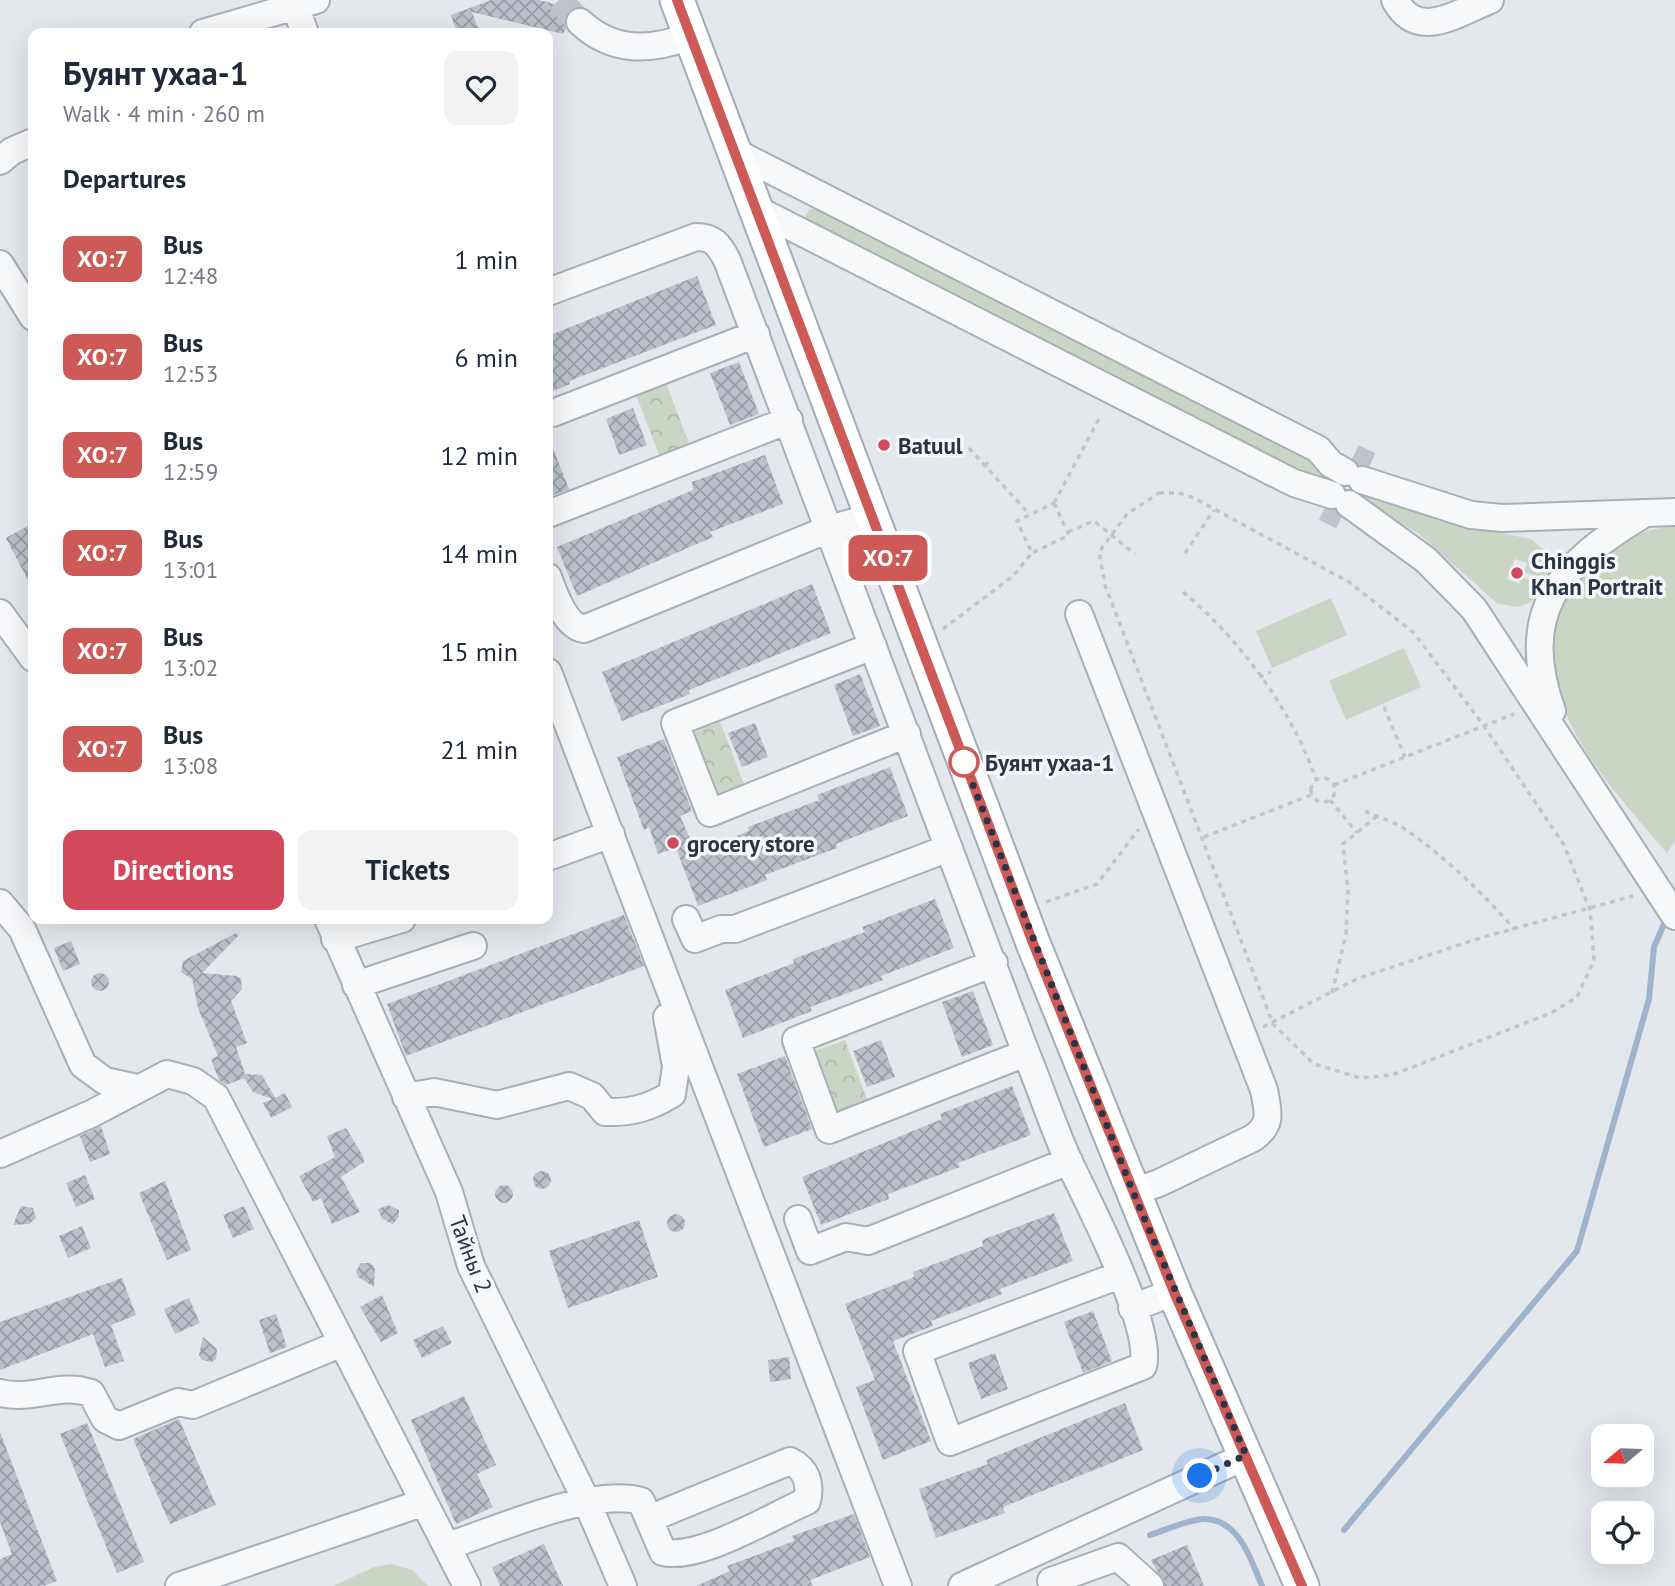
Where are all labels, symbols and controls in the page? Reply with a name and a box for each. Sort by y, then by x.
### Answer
text: Буянт ухаа-1 [63,51,248,94]
button: heart [444,51,518,125]
text: Walk · 4 min · 260 m [63,99,265,128]
text: Departures [63,162,186,195]
text: Bus [163,228,203,261]
text: ХО:7 [77,243,128,274]
text: 1 min [455,243,518,276]
text: 12:48 [163,261,218,290]
text: Bus [163,326,203,359]
text: ХО:7 [77,341,128,372]
text: 6 min [455,341,518,374]
text: 12:53 [163,359,218,388]
text: Bus [163,424,203,457]
place label: Batuul [898,431,963,460]
marker: Batuul [876,437,892,453]
text: ХО:7 [77,439,128,470]
text: 12 min [440,439,518,472]
text: 12:59 [163,457,218,486]
text: Bus [163,522,203,555]
line badge: ХО:7 [839,535,937,581]
text: ХО:7 [77,537,128,568]
text: 14 min [440,537,518,570]
text: ХО:7 [863,542,914,573]
place label: Chinggis Khan Portrait [1531,546,1663,601]
text: 13:01 [163,555,218,584]
marker: Chinggis Khan Portrait [1509,565,1525,581]
text: Bus [163,620,203,653]
text: ХО:7 [77,635,128,666]
text: 15 min [440,635,518,668]
text: 13:02 [163,653,218,682]
text: Bus [163,718,203,751]
text: ХО:7 [77,733,128,764]
text: 21 min [440,733,518,766]
marker: Буянт ухаа-1 [949,747,979,777]
place label: Буянт ухаа-1 [985,748,1114,777]
text: 13:08 [163,751,218,780]
place label: grocery store [687,829,815,858]
button: Directions [63,830,284,910]
button: Tickets [298,830,518,910]
marker: grocery store [665,835,681,851]
street label: Тайны 2 [443,1211,499,1297]
north arrow [1591,1424,1654,1488]
map controls [1591,1424,1654,1564]
your location [1182,1458,1217,1493]
button: locate [1591,1501,1654,1564]

